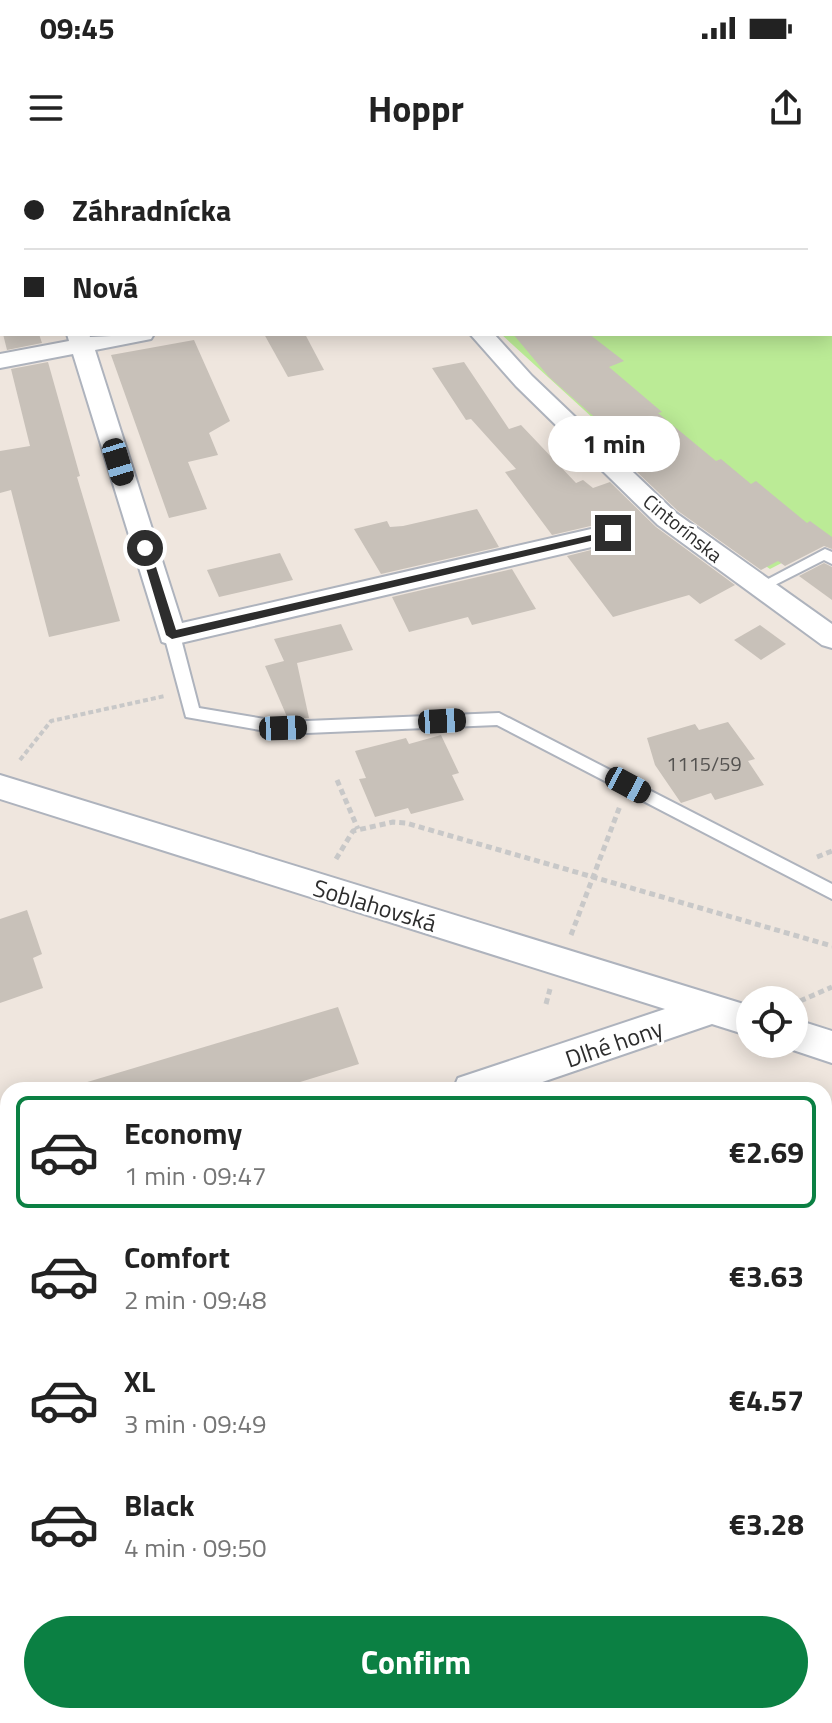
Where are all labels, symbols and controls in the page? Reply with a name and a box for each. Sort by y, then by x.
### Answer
text: 09:45 [40,5,115,51]
text: Hoppr [368,81,464,136]
icon: menu [24,86,68,130]
icon: share [764,86,808,130]
text: Záhradnícka [72,187,231,233]
text: Nová [72,264,138,310]
callout: 1 min [547,417,679,473]
text: 1 min [582,424,646,463]
car [100,436,136,488]
street label: Cintorínska [637,486,729,570]
route end [595,515,631,551]
route start [127,530,163,566]
car [417,708,467,734]
car [259,715,307,741]
house number: 1115/59 [666,748,742,779]
car [601,763,655,807]
street label: Soblahovská [309,869,441,941]
map controls [736,986,808,1058]
button: locate [736,986,808,1058]
street label: Dlhé hony [560,1009,668,1076]
text: Economy [124,1110,242,1156]
icon: car [28,1116,100,1188]
text: €2.69 [729,1129,804,1175]
text: 1 min · 09:47 [124,1156,267,1195]
text: Comfort [124,1234,230,1280]
icon: car [28,1240,100,1312]
text: €3.63 [729,1253,804,1299]
text: 2 min · 09:48 [124,1280,267,1319]
text: XL [124,1358,155,1404]
icon: car [28,1364,100,1436]
text: €4.57 [729,1377,804,1423]
text: 3 min · 09:49 [124,1404,267,1443]
text: Black [124,1482,195,1528]
icon: car [28,1488,100,1560]
text: €3.28 [729,1501,804,1547]
text: 4 min · 09:50 [124,1528,267,1567]
button: Confirm [24,1616,808,1708]

